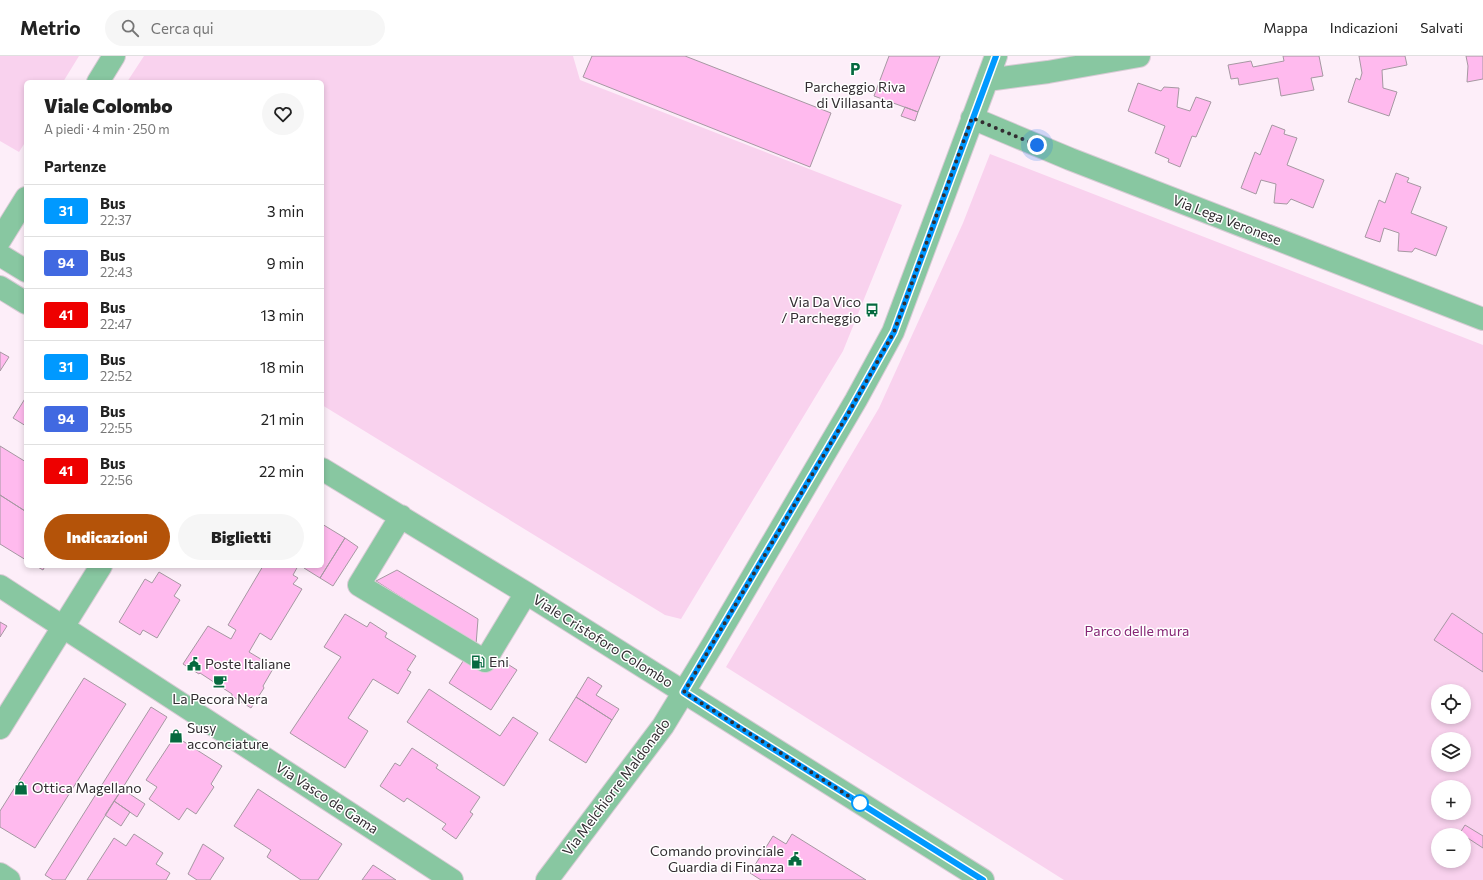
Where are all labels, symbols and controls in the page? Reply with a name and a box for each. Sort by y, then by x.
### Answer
search box [105,10,385,46]
text: Metrio [20,16,81,39]
icon: search [119,17,141,39]
text: Cerca qui [151,19,214,37]
text: Mappa [1263,19,1308,36]
text: Indicazioni [1330,19,1398,36]
text: Salvati [1420,19,1463,36]
parking icon: Parcheggio Riva di Villasanta [847,61,863,77]
place label: Parcheggio Riva di Villasanta [805,78,905,111]
button: heart [262,93,304,135]
text: Viale Colombo [44,94,173,117]
text: A piedi · 4 min · 250 m [44,121,170,137]
your location [1027,135,1047,155]
text: Partenze [44,157,106,175]
street label: Via Lega Veronese [1170,191,1284,248]
text: Bus [100,194,125,212]
text: 31 [59,202,73,219]
text: 3 min [267,202,304,220]
text: 22:37 [100,212,132,228]
text: Bus [100,246,125,264]
text: 94 [57,254,75,271]
text: 9 min [266,254,304,272]
text: 22:43 [100,264,133,280]
place label: Via Da Vico / Parcheggio [781,293,861,326]
text: Bus [100,298,125,316]
bus stop icon: Via Da Vico / Parcheggio [864,302,880,318]
text: 41 [59,306,73,323]
text: 13 min [261,306,304,324]
text: 22:47 [100,316,132,332]
text: Bus [100,350,125,368]
text: 31 [59,358,73,375]
text: 18 min [260,358,304,376]
text: 22:52 [100,368,132,384]
text: Bus [100,402,125,420]
text: 94 [57,410,75,427]
text: 21 min [261,410,304,428]
text: 22:55 [100,420,132,436]
text: Bus [100,454,125,472]
text: 41 [59,462,73,479]
text: 22 min [259,462,304,480]
text: 22:56 [100,472,133,488]
button: Indicazioni [44,514,170,560]
button: Biglietti [178,514,304,560]
street label: Viale Cristoforo Colombo [530,590,676,691]
park label: Parco delle mura [1085,622,1189,639]
place label: Eni [489,653,509,670]
fuel station icon: Eni [470,654,486,670]
place label: Poste Italiane [205,655,291,672]
public building icon: Poste Italiane [186,656,202,672]
cafe icon: La Pecora Nera [212,673,228,689]
map controls [1431,684,1471,868]
button: locate [1431,684,1471,724]
place label: La Pecora Nera [172,690,268,707]
street label: Via Melchiorre Maldonado [558,715,673,859]
place label: Susy acconciature [187,719,269,752]
shop icon: Susy acconciature [168,728,184,744]
button: layers [1431,732,1471,772]
street label: Via Vasco de Gama [273,758,382,837]
place label: Ottica Magellano [32,779,142,796]
shop icon: Ottica Magellano [13,780,29,796]
button: + [1431,780,1471,820]
unlabelled marker [851,794,869,812]
button: − [1431,828,1471,868]
place label: Comando provinciale Guardia di Finanza [650,842,784,875]
public building icon: Comando provinciale Guardia di Finanza [787,851,803,867]

